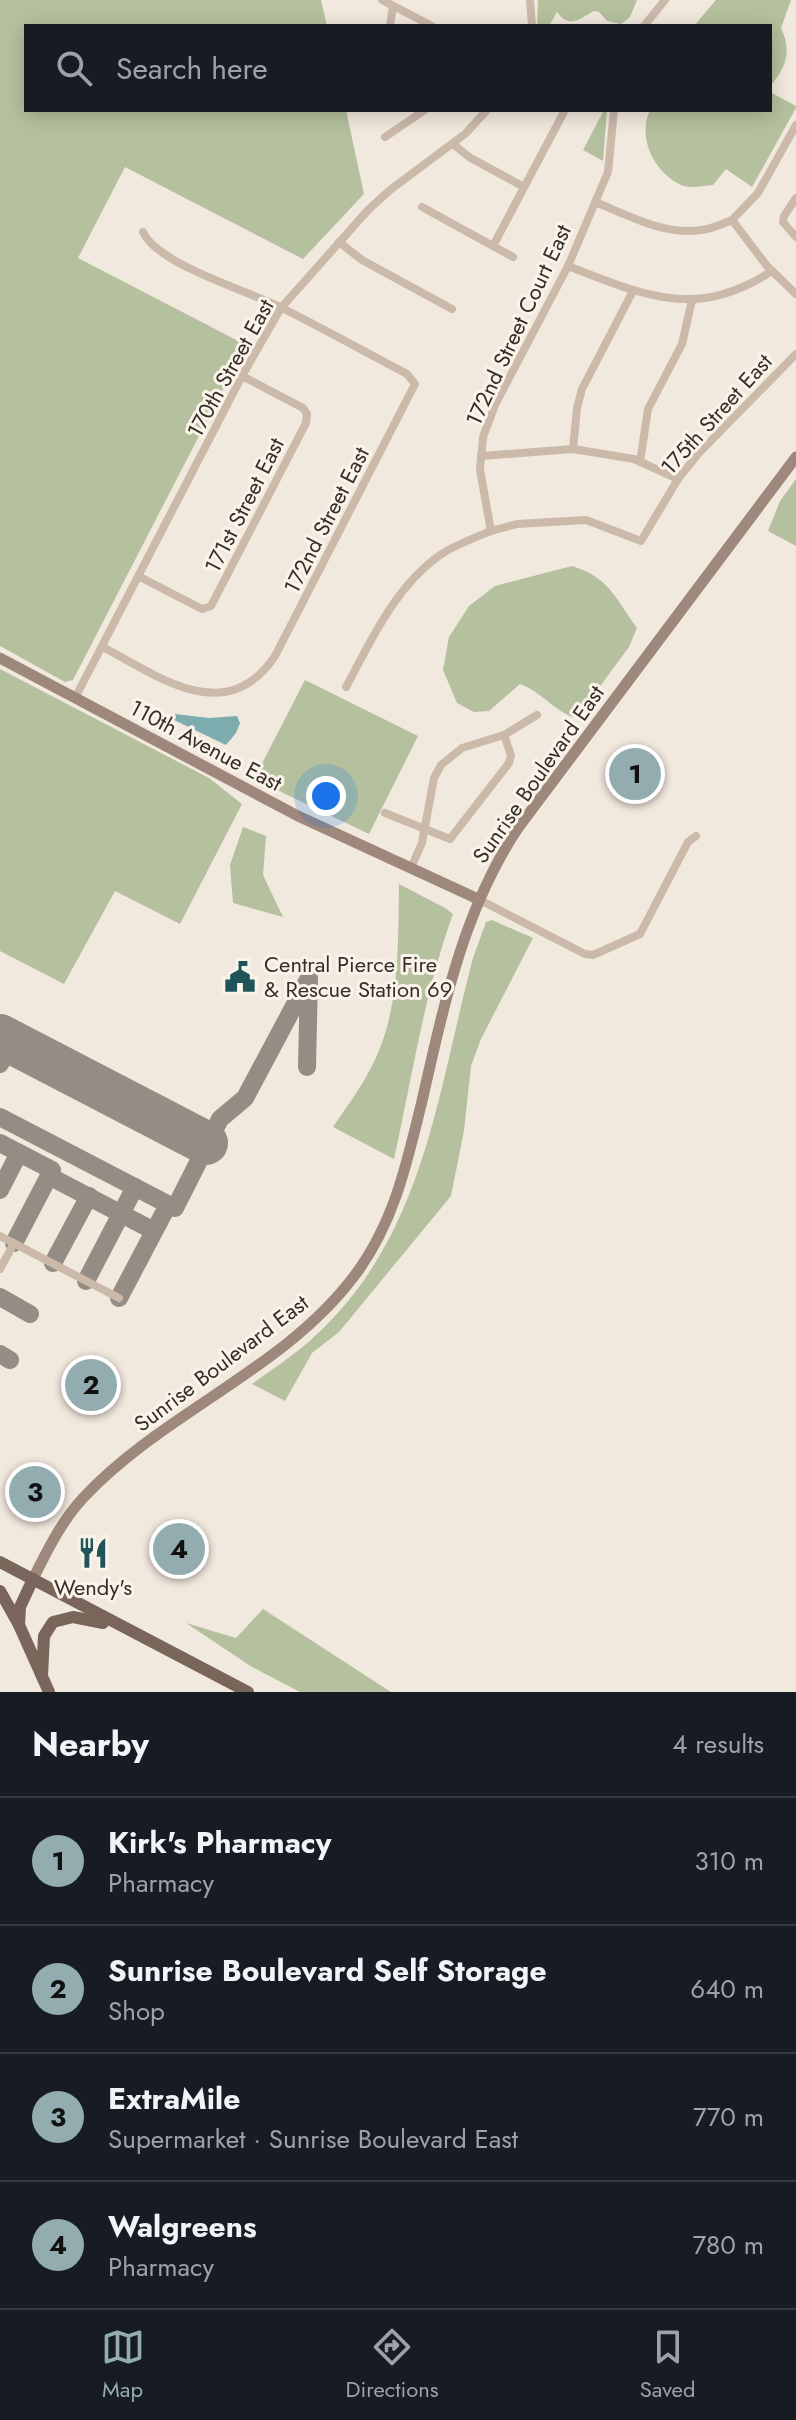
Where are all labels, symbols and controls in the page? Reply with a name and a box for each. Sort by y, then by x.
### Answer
search box [24,24,772,112]
icon: search [52,46,96,90]
text: Search here [116,47,268,90]
street label: 172nd Street Court East [457,219,579,431]
street label: 170th Street East [179,292,282,443]
street label: 175th Street East [653,346,780,482]
street label: 171st Street East [196,431,292,578]
street label: 172nd Street East [275,441,377,599]
street label: Sunrise Boulevard East [464,678,612,870]
street label: 110th Avenue East [124,691,288,799]
pin: 1 [609,744,661,804]
your location [306,776,346,816]
place label: Central Pierce Fire & Rescue Station 69 [264,948,452,1005]
public building icon: Central Pierce Fire & Rescue Station 69 [223,960,257,994]
street label: Sunrise Boulevard East [127,1286,315,1439]
pin: 2 [65,1355,117,1415]
pin: 3 [9,1462,61,1522]
pin: 4 [153,1519,205,1579]
restaurant icon: Wendy's [76,1536,110,1570]
place label: Wendy's [54,1571,132,1603]
text: Nearby [32,1720,149,1769]
text: 4 results [672,1725,764,1763]
text: Kirk's Pharmacy [108,1821,331,1864]
text: 1 [51,1842,65,1880]
text: 310 m [694,1842,764,1880]
text: Pharmacy [108,1864,214,1902]
text: Sunrise Boulevard Self Storage [108,1949,547,1992]
text: 2 [49,1970,67,2008]
text: 640 m [690,1970,764,2008]
text: Shop [108,1992,165,2030]
text: ExtraMile [108,2077,240,2120]
text: 3 [50,2098,66,2136]
text: 770 m [693,2098,764,2136]
text: Supermarket · Sunrise Boulevard East [108,2120,518,2158]
text: Walgreens [108,2205,257,2248]
text: 4 [49,2226,67,2264]
text: 780 m [692,2226,764,2264]
text: Pharmacy [108,2248,214,2286]
tab: Map [101,2325,145,2405]
tab: Directions [346,2325,439,2405]
tab: Saved [640,2325,695,2405]

